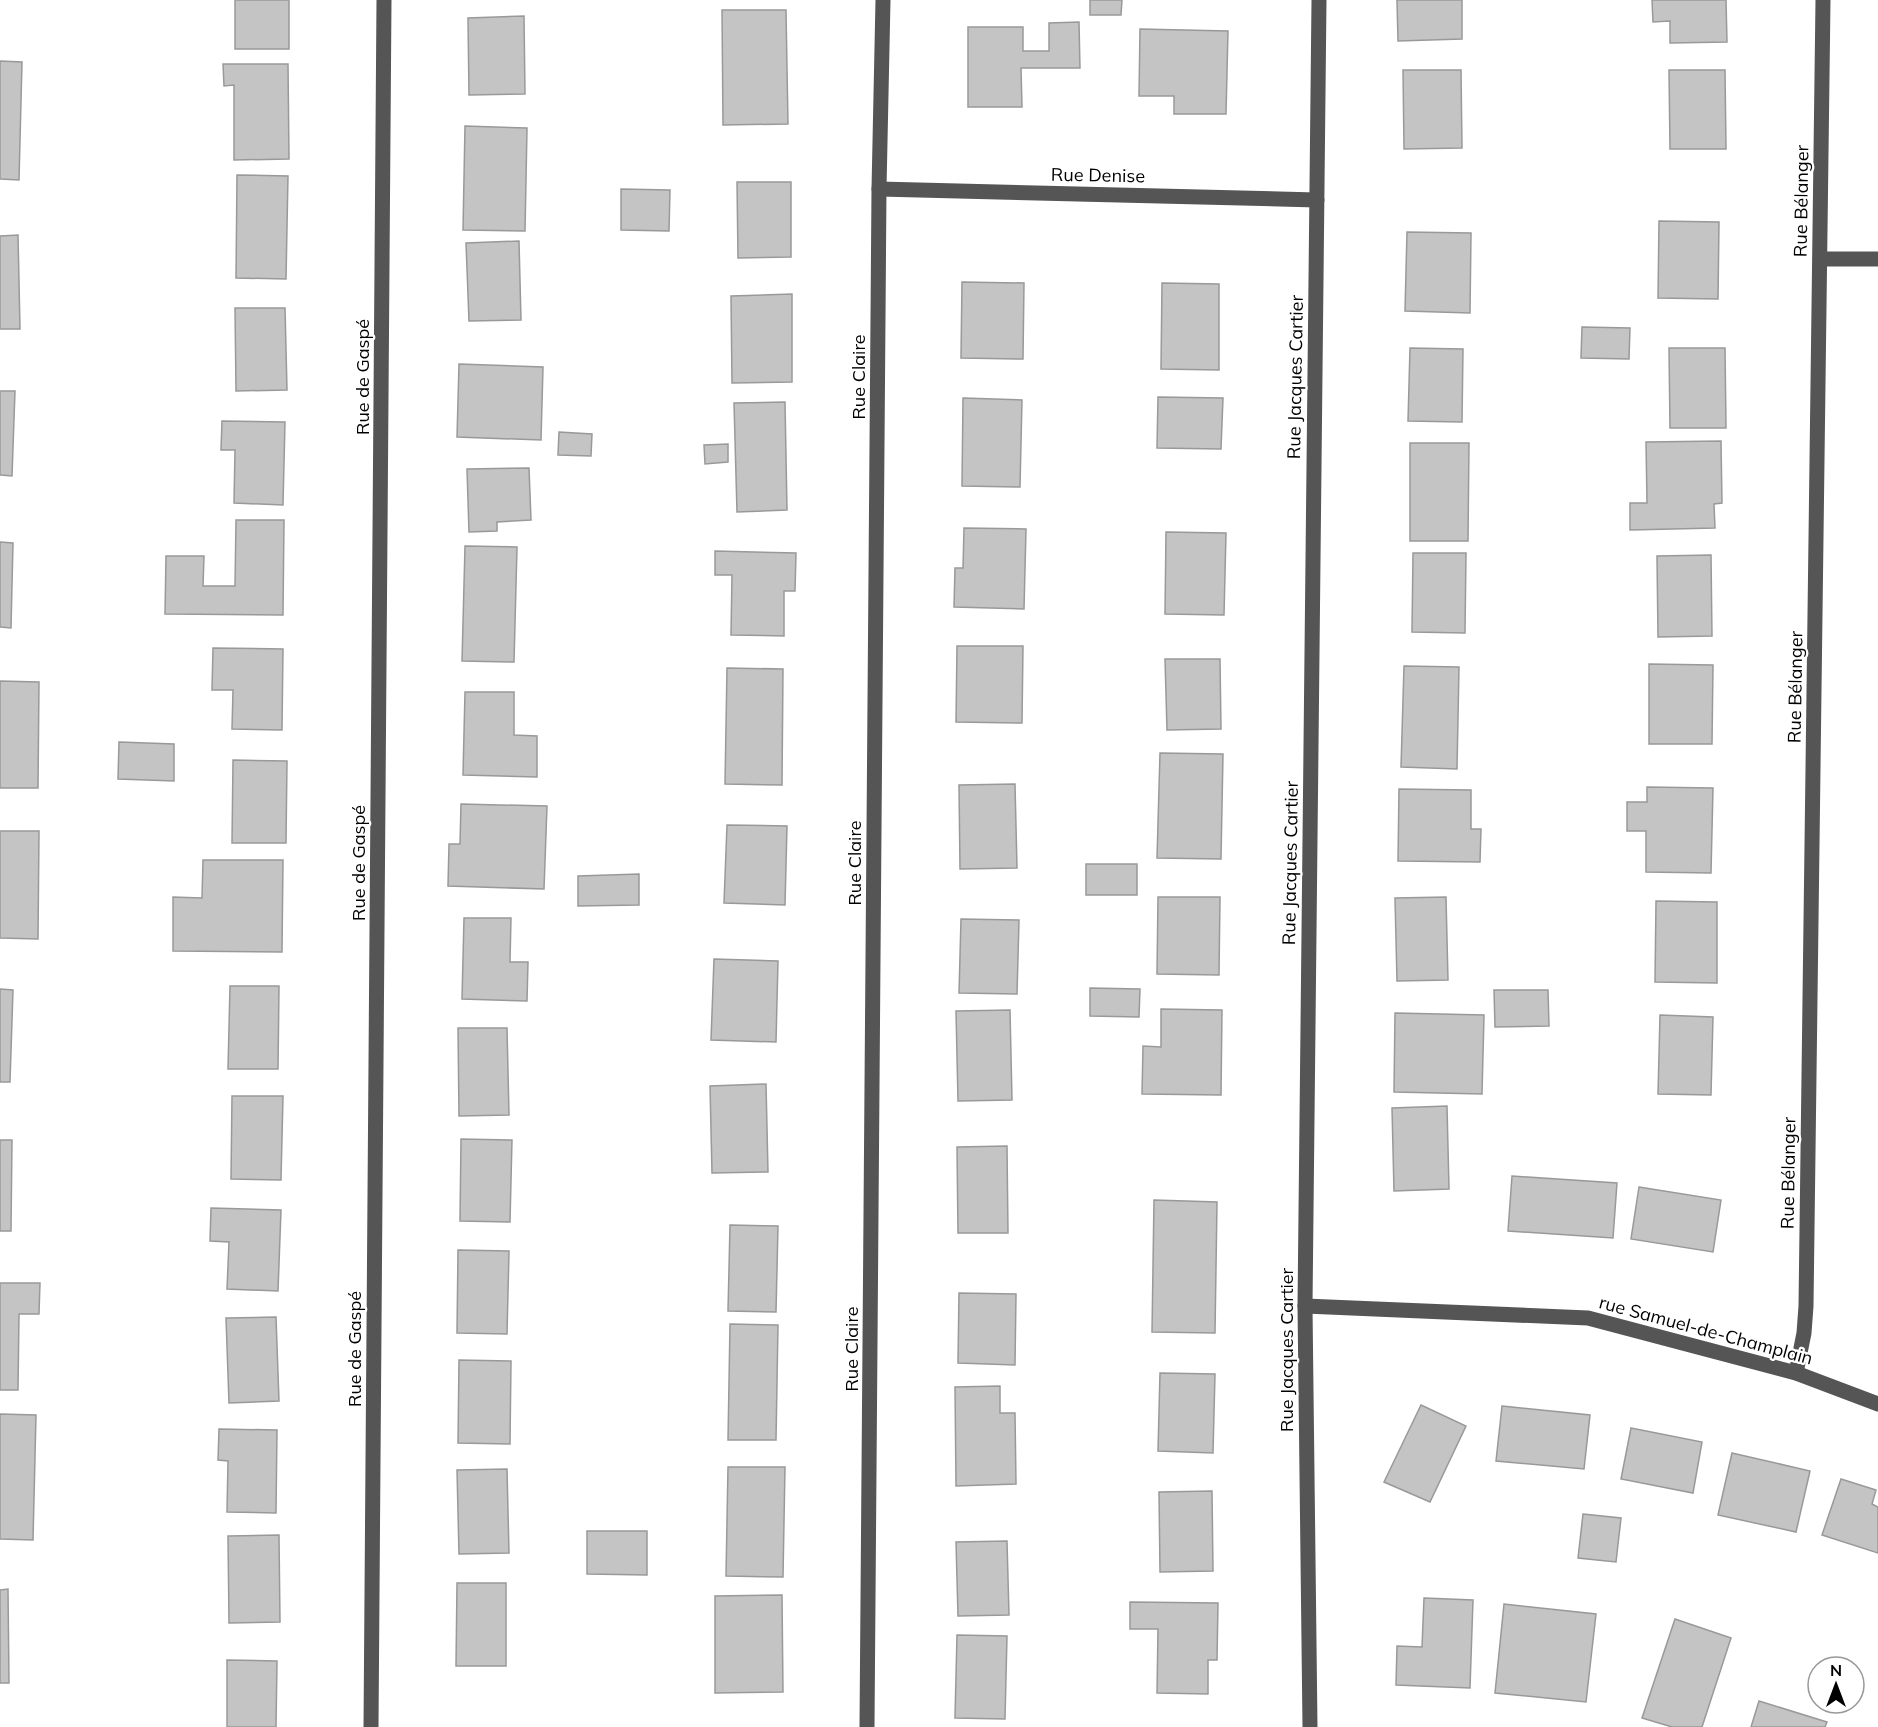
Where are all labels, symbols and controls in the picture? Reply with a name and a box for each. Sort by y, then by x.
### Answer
street label: Rue Bélanger [1789,144,1813,257]
street label: Rue Denise [1051,163,1145,187]
street label: Rue Jacques Cartier [1282,294,1308,459]
street label: Rue de Gaspé [351,319,374,435]
street label: Rue Claire [847,334,870,420]
street label: Rue Bélanger [1783,630,1807,743]
street label: Rue Jacques Cartier [1277,780,1303,945]
street label: Rue de Gaspé [347,805,370,921]
street label: Rue Claire [843,820,866,906]
street label: Rue Bélanger [1776,1116,1800,1229]
street label: Rue Jacques Cartier [1275,1267,1298,1432]
street label: rue Samuel-de-Champlain [1597,1290,1815,1370]
street label: Rue de Gaspé [343,1291,366,1407]
street label: Rue Claire [840,1306,863,1392]
north arrow [1806,1655,1866,1715]
text: N [1830,1660,1842,1680]

